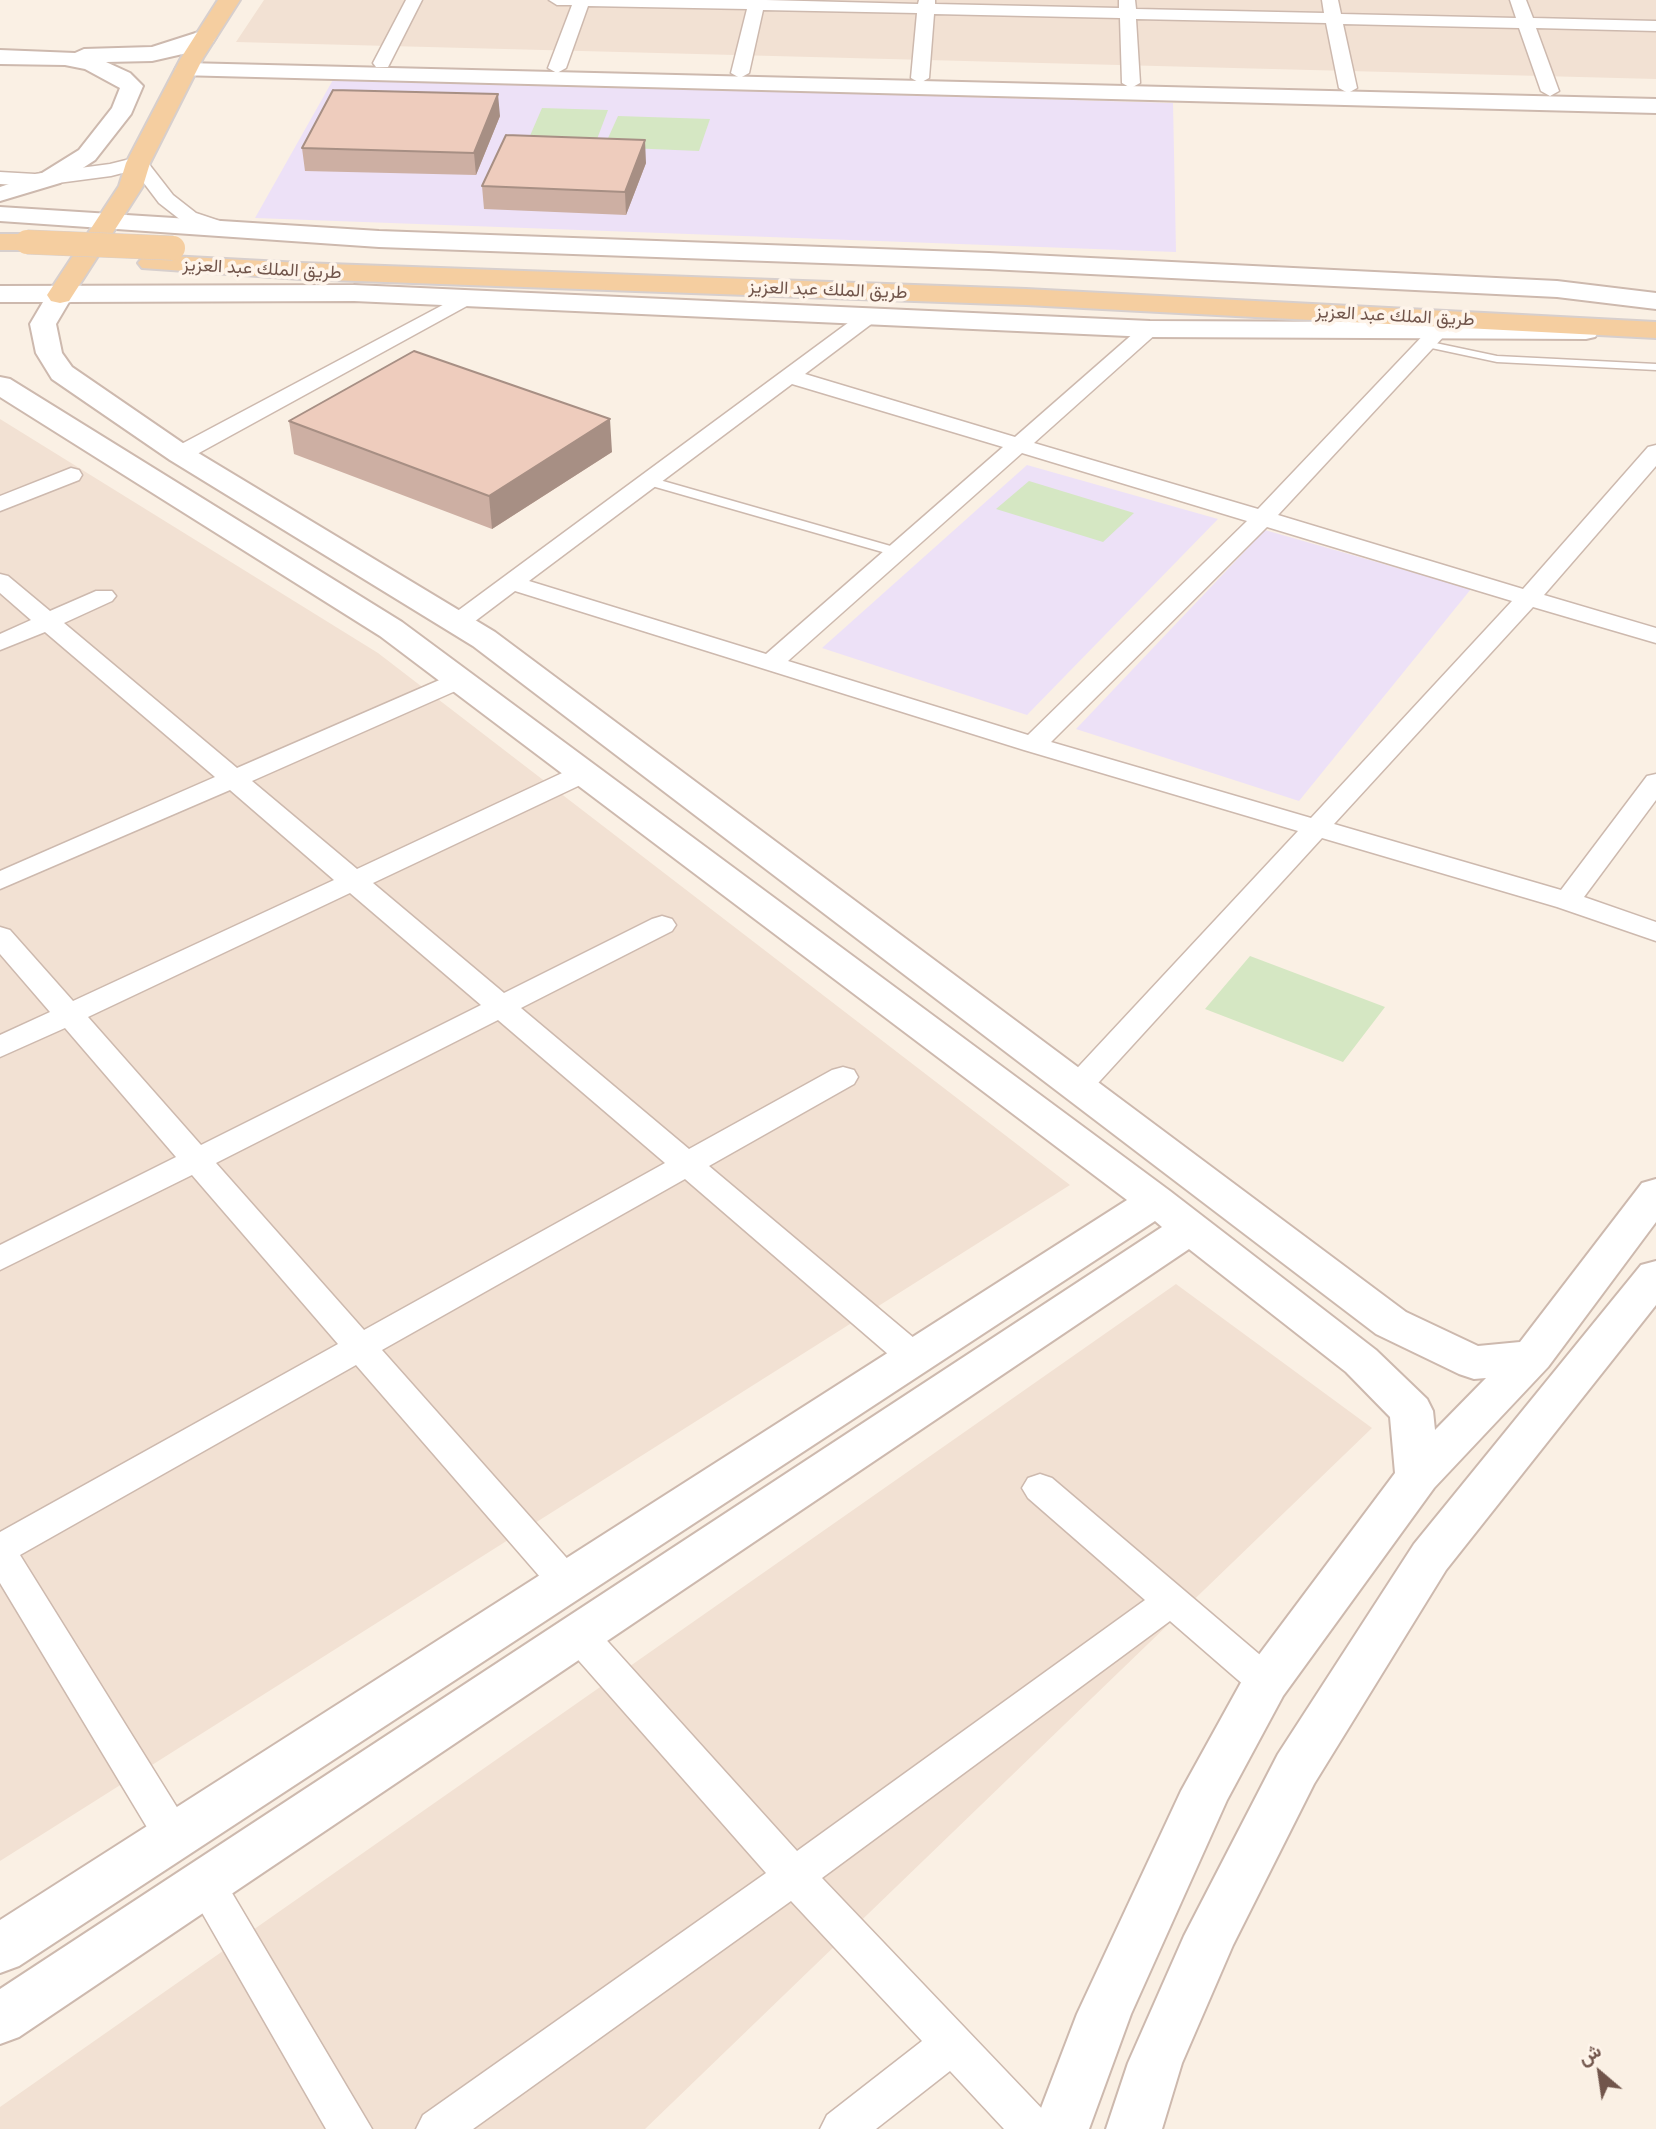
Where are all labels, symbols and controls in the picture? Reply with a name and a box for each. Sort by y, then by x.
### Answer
street label: طريق الملك عبد العزيز [182,254,342,284]
street label: طريق الملك عبد العزيز [748,276,908,304]
street label: طريق الملك عبد العزيز [1315,301,1475,331]
north arrow [1565,2038,1635,2108]
text: ش [1574,2039,1605,2070]

